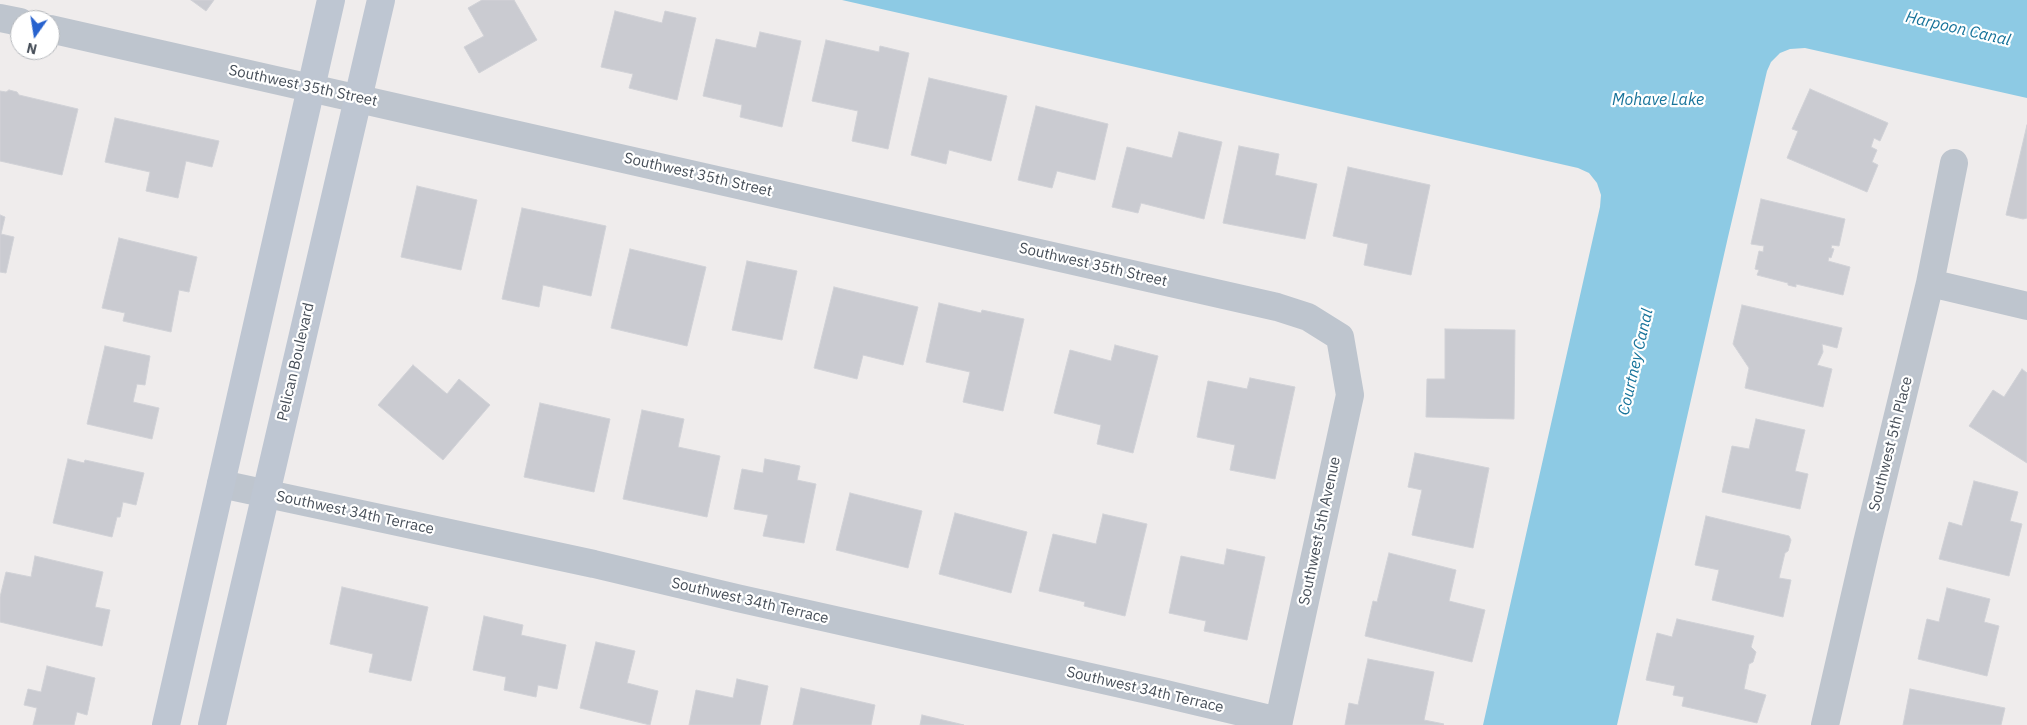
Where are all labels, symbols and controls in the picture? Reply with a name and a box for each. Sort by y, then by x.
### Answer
water label: Harpoon Canal [1904,8,2012,50]
north arrow [10,10,60,60]
text: N [25,39,39,59]
street label: Southwest 35th Street [227,61,379,111]
water label: Mohave Lake [1612,90,1704,110]
street label: Southwest 35th Street [622,149,774,201]
street label: Southwest 35th Street [1017,239,1169,291]
street label: Pelican Boulevard [274,301,318,423]
water label: Courtney Canal [1614,307,1658,417]
street label: Southwest 5th Place [1866,375,1916,513]
street label: Southwest 5th Avenue [1295,455,1345,607]
street label: Southwest 34th Terrace [274,487,436,539]
street label: Southwest 34th Terrace [670,574,830,628]
street label: Southwest 34th Terrace [1065,663,1225,717]

